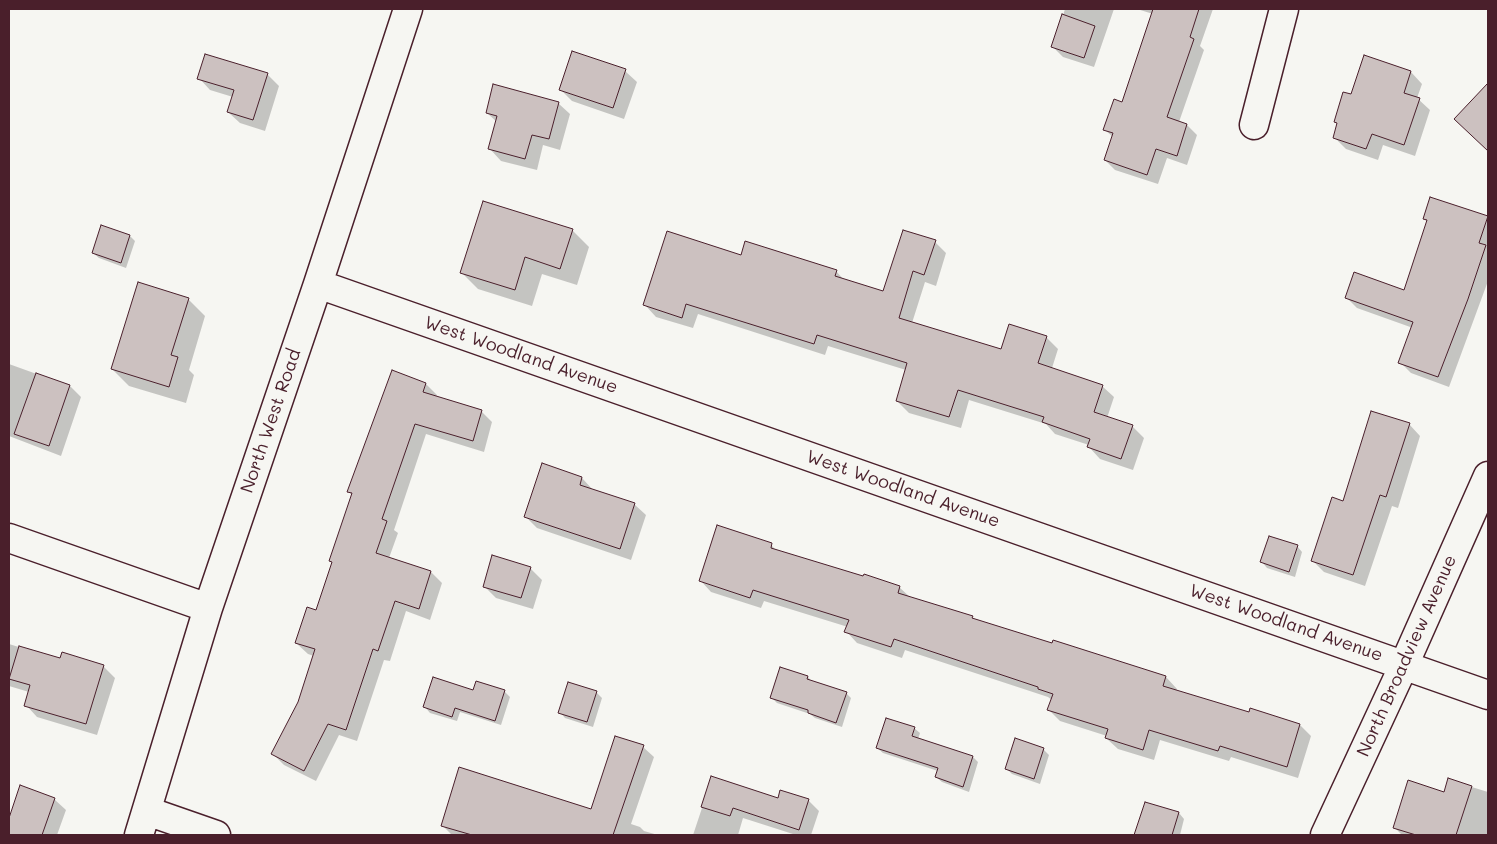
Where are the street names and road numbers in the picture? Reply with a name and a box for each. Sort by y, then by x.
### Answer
street label: West Woodland Avenue [421,312,621,398]
street label: North West Road [236,346,306,496]
street label: West Woodland Avenue [803,446,1003,532]
street label: North Broadview Avenue [1353,552,1461,760]
street label: West Woodland Avenue [1186,580,1386,666]

